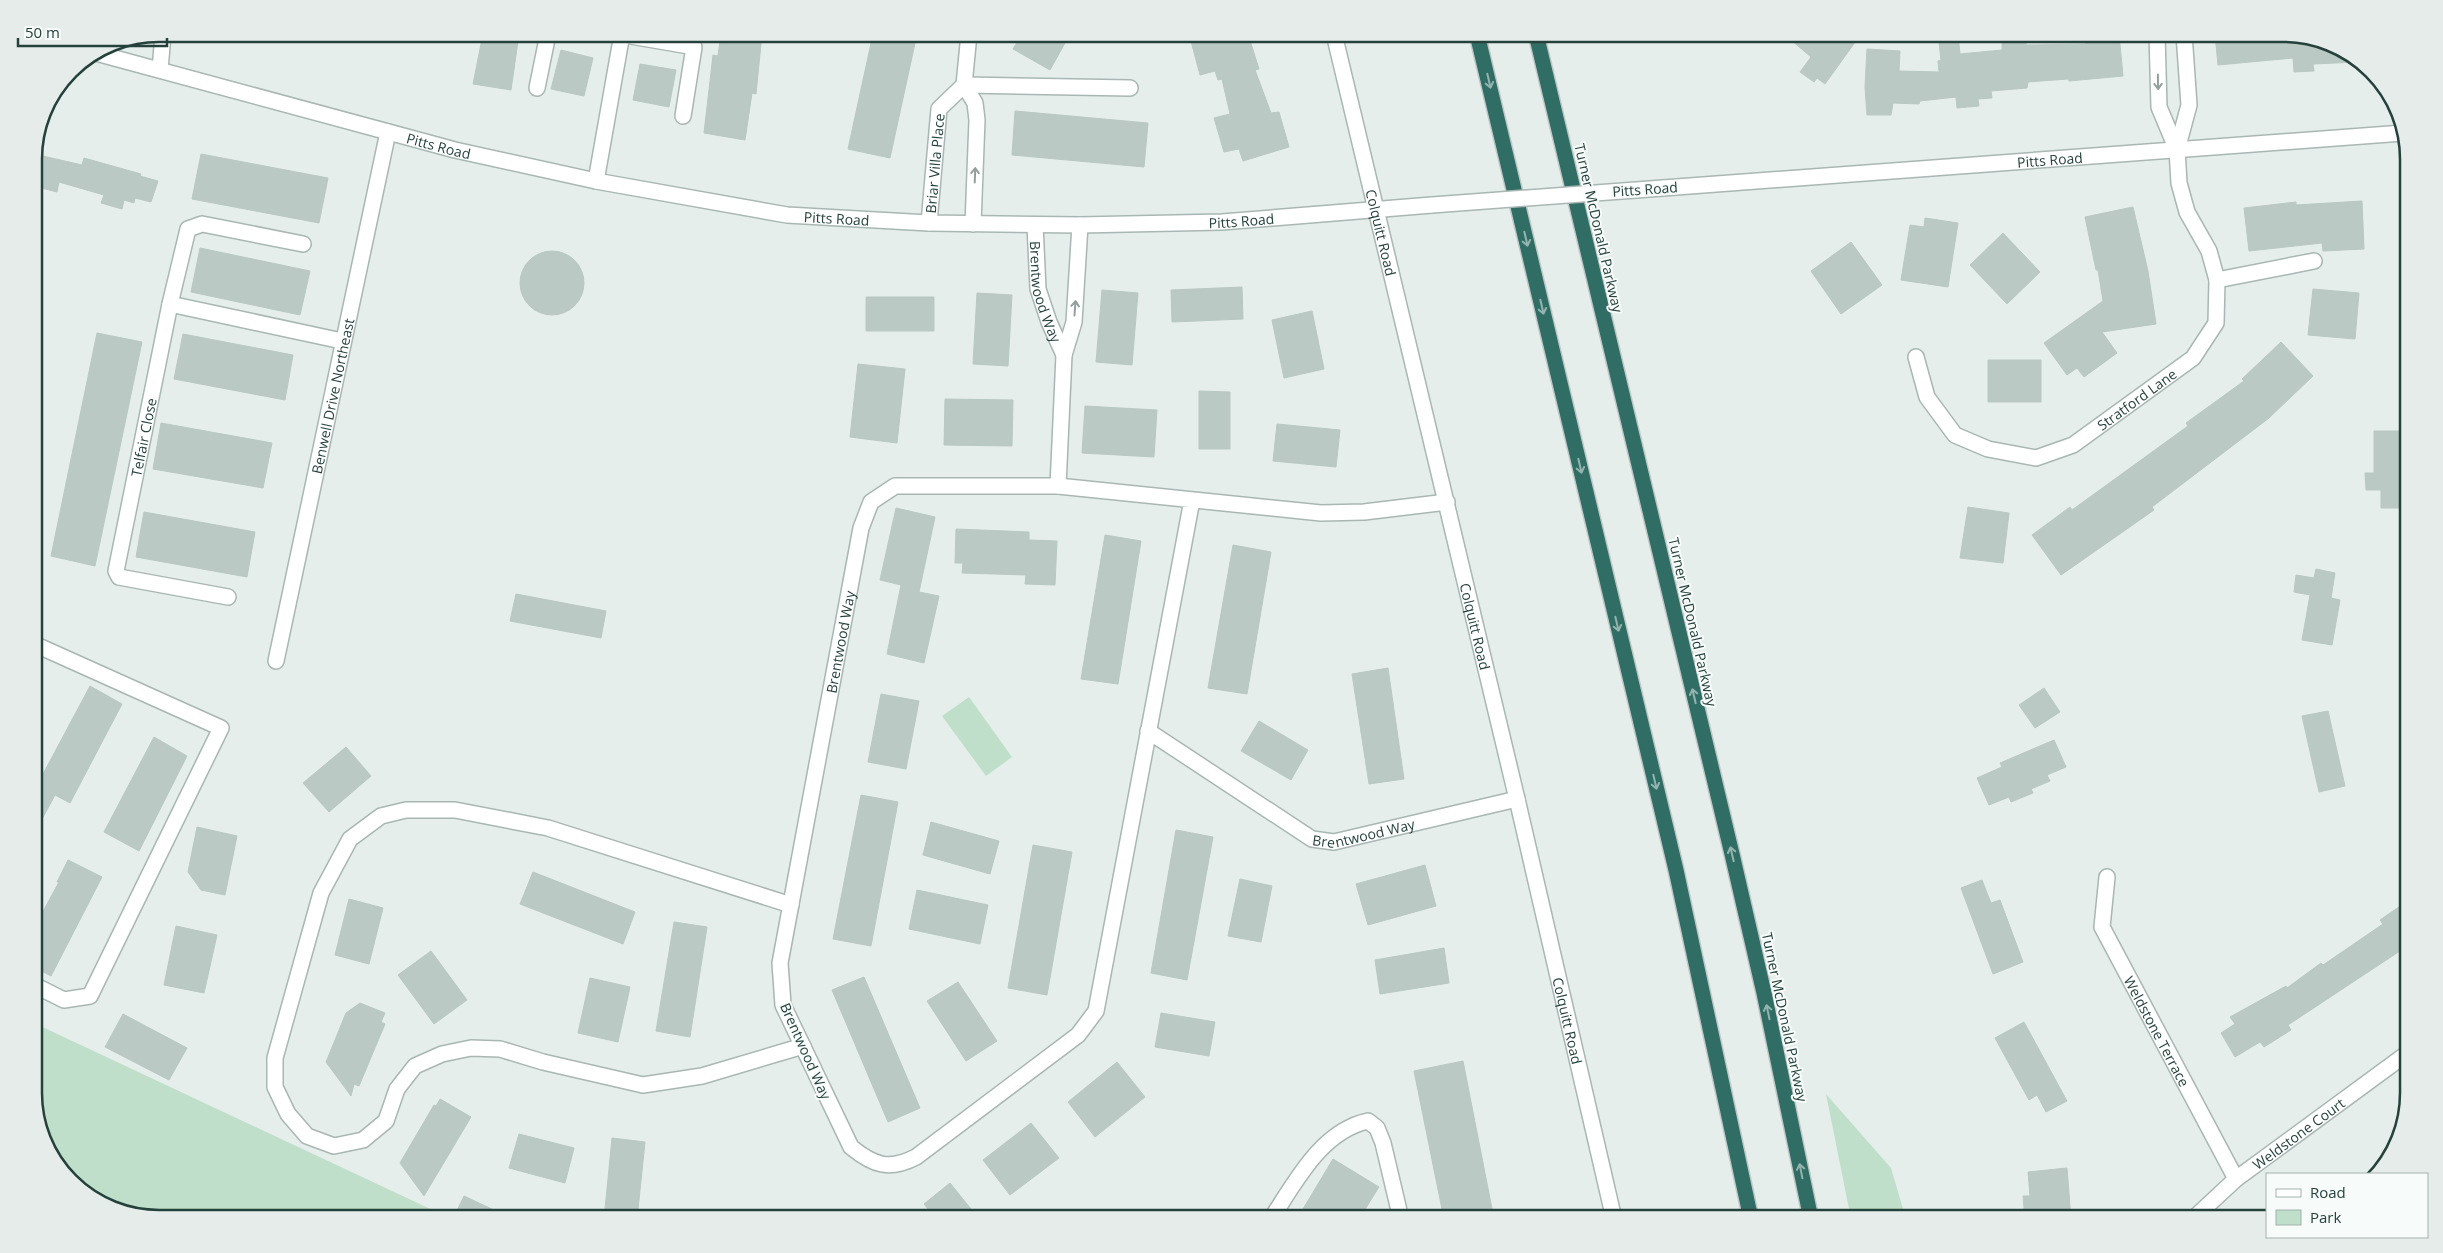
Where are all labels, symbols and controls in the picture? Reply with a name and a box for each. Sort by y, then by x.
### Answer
scale bar [18,15,166,47]
text: 50 m [25,22,60,42]
one-way arrow [1485,73,1494,89]
one-way arrow [2154,74,2163,90]
street label: Briar Villa Place [920,112,948,214]
street label: Pitts Road [405,128,473,163]
street label: Turner McDonald Parkway [1570,142,1628,315]
street label: Pitts Road [2016,147,2083,171]
one-way arrow [970,168,979,184]
street label: Pitts Road [1612,177,1678,201]
street label: Colquitt Road [1362,187,1401,278]
street label: Pitts Road [803,206,870,229]
street label: Pitts Road [1208,208,1275,232]
one-way arrow [1522,231,1531,247]
street label: Brentwood Way [1026,241,1067,346]
one-way arrow [1538,299,1547,315]
one-way arrow [1070,300,1079,316]
street label: Benwell Drive Northeast [306,316,358,475]
street label: Stratford Lane [2093,364,2180,434]
street label: Telfair Close [126,396,160,478]
one-way arrow [1576,457,1585,473]
street label: Turner McDonald Parkway [1664,536,1722,709]
street label: Colquitt Road [1456,581,1495,672]
street label: Brentwood Way [821,588,859,695]
one-way arrow [1613,615,1622,631]
one-way arrow [1689,688,1698,704]
one-way arrow [1651,773,1660,789]
street label: Brentwood Way [1311,814,1417,852]
one-way arrow [1727,846,1736,862]
street label: Turner McDonald Parkway [1758,931,1812,1104]
street label: Weldstone Terrace [2120,972,2195,1090]
street label: Colquitt Road [1549,975,1587,1066]
street label: Brentwood Way [776,1000,836,1103]
one-way arrow [1763,1005,1772,1021]
street label: Weldstone Court [2248,1093,2348,1173]
one-way arrow [1796,1164,1805,1180]
legend [2266,1173,2428,1238]
text: Road [2310,1182,2346,1202]
text: Park [2310,1207,2341,1227]

